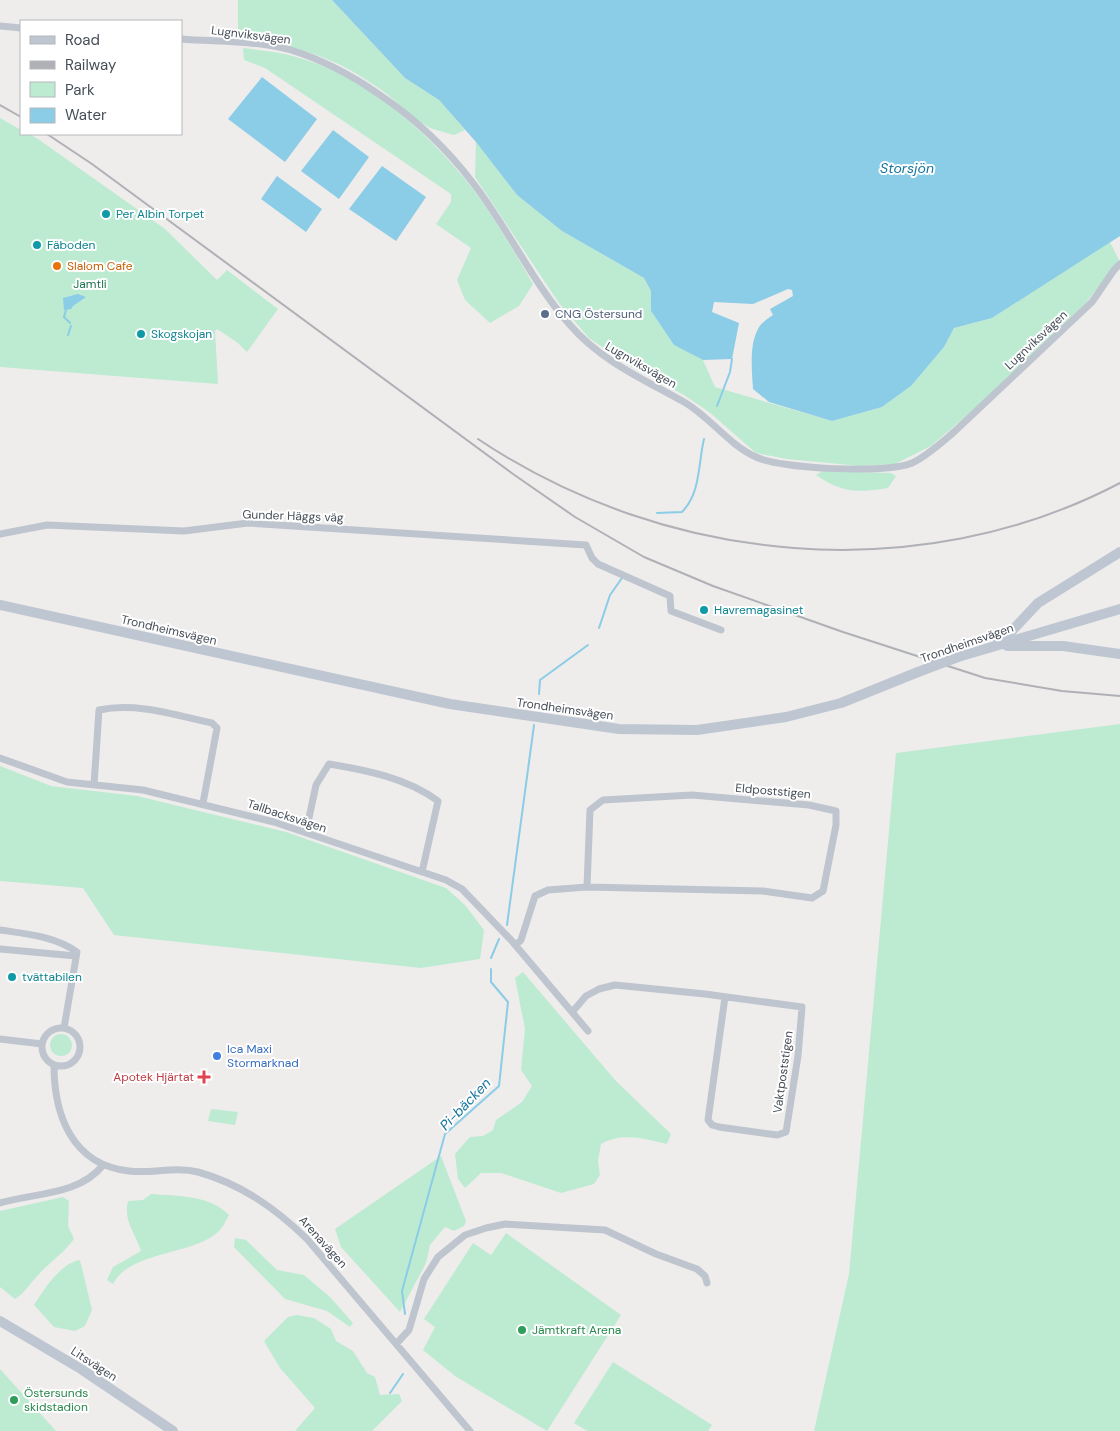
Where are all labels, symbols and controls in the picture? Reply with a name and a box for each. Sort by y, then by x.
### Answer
legend [20,20,182,135]
street label: Lugnviksvägen [210,22,292,48]
text: Road [65,30,100,50]
text: Railway [65,55,117,75]
text: Park [65,80,95,100]
text: Water [65,105,107,125]
water label: Storsjön [880,159,934,177]
place label: Per Albin Torpet [116,206,205,222]
marker: Per Albin Torpet [100,208,112,220]
place label: Fäboden [47,237,96,253]
marker: Fäboden [31,239,43,251]
place label: Slalom Cafe [67,258,133,274]
marker: Slalom Cafe [51,260,63,272]
park label: Jamtli [73,276,107,292]
place label: CNG Östersund [555,306,642,322]
street label: Lugnviksvägen [1001,307,1071,373]
marker: CNG Östersund [539,308,551,320]
place label: Skogskojan [151,326,212,342]
marker: Skogskojan [135,328,147,340]
street label: Lugnviksvägen [602,338,680,392]
street label: Gunder Häggs väg [242,506,344,526]
place label: Havremagasinet [714,602,804,618]
marker: Havremagasinet [698,604,710,616]
street label: Trondheimsvägen [120,611,218,649]
street label: Trondheimsvägen [918,620,1016,666]
street label: Trondheimsvägen [516,694,614,724]
street label: Eldpoststigen [735,780,811,802]
street label: Tallbacksvägen [245,796,329,836]
place label: tvättabilen [22,969,82,985]
marker: tvättabilen [6,971,18,983]
street label: Vaktpoststigen [769,1030,797,1114]
place label: Ica Maxi Stormarknad [227,1041,299,1071]
marker: Ica Maxi Stormarknad [211,1050,223,1062]
place label: Apotek Hjärtat [113,1069,194,1085]
marker: Apotek Hjärtat [198,1071,210,1083]
water label: Pi-bäcken [436,1074,494,1134]
street label: Arenavägen [295,1213,351,1272]
place label: Jämtkraft Arena [532,1322,621,1338]
marker: Jämtkraft Arena [516,1324,528,1336]
street label: Litsvägen [68,1343,120,1385]
place label: Östersunds skidstadion [24,1385,88,1415]
marker: Östersunds skidstadion [8,1394,20,1406]

